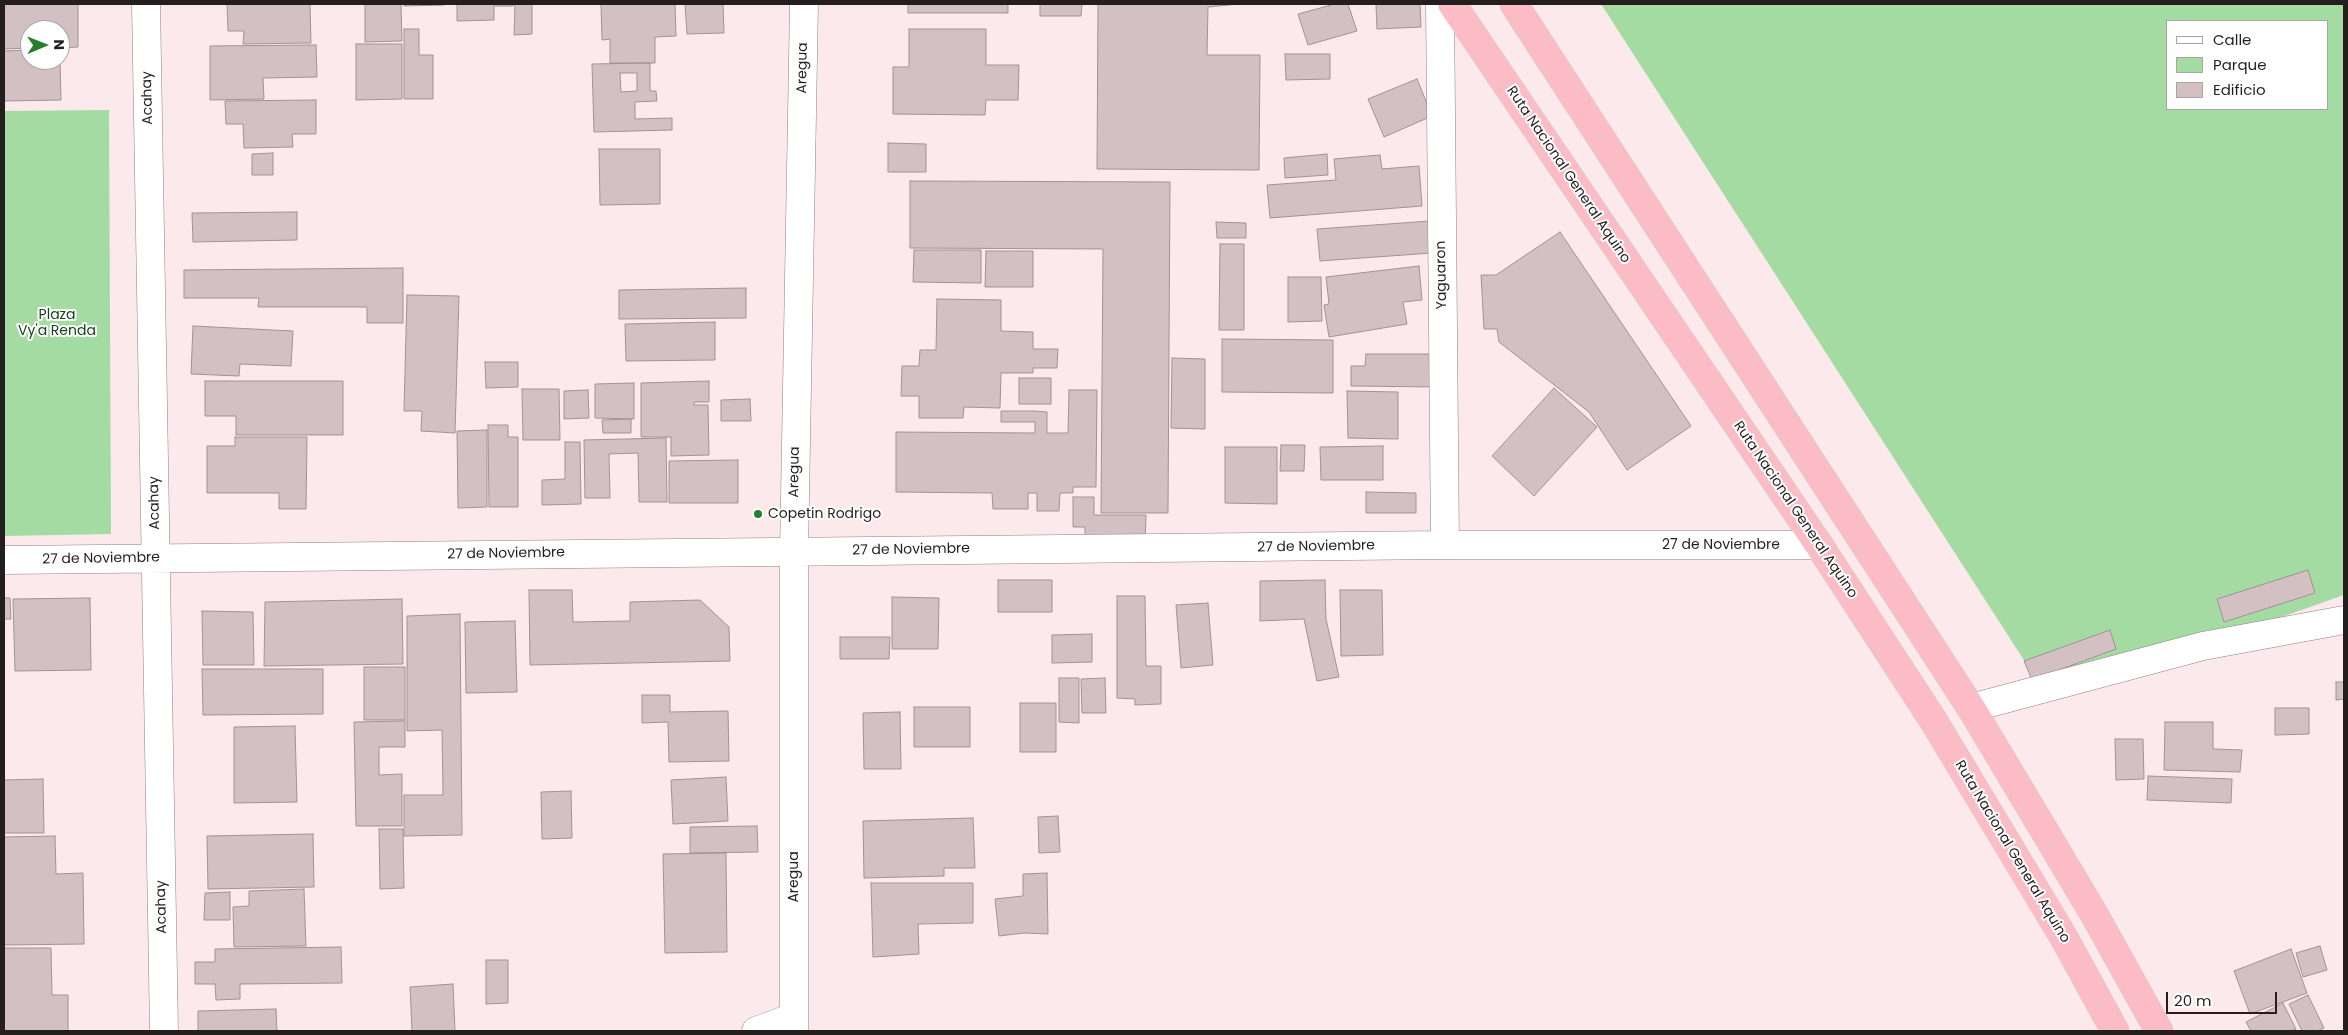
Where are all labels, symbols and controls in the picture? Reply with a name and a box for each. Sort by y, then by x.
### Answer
north arrow [20,20,70,70]
legend [2166,20,2328,110]
text: Calle [2213,29,2251,50]
text: N [49,39,69,50]
street label: Aregua [794,42,812,94]
text: Parque [2213,54,2266,75]
street label: Acahay [139,71,157,125]
text: Edificio [2213,79,2266,100]
street label: Ruta Nacional General Aquino [1502,83,1634,267]
street label: Yaguaron [1433,241,1451,309]
park label: Plaza Vy'a Renda [18,307,96,340]
street label: Ruta Nacional General Aquino [1729,418,1861,602]
street label: Aregua [786,446,804,498]
street label: Acahay [146,476,164,530]
place label: Copetin Rodrigo [768,506,881,522]
marker: Copetin Rodrigo [752,508,764,520]
street label: 27 de Noviembre [1662,537,1780,553]
street label: 27 de Noviembre [1257,538,1375,556]
street label: 27 de Noviembre [852,541,970,559]
street label: 27 de Noviembre [447,545,565,563]
street label: 27 de Noviembre [42,550,160,568]
street label: Ruta Nacional General Aquino [1951,758,2073,946]
street label: Aregua [786,851,802,903]
street label: Acahay [153,880,171,934]
scale bar [2168,982,2279,1014]
text: 20 m [2174,990,2212,1011]

